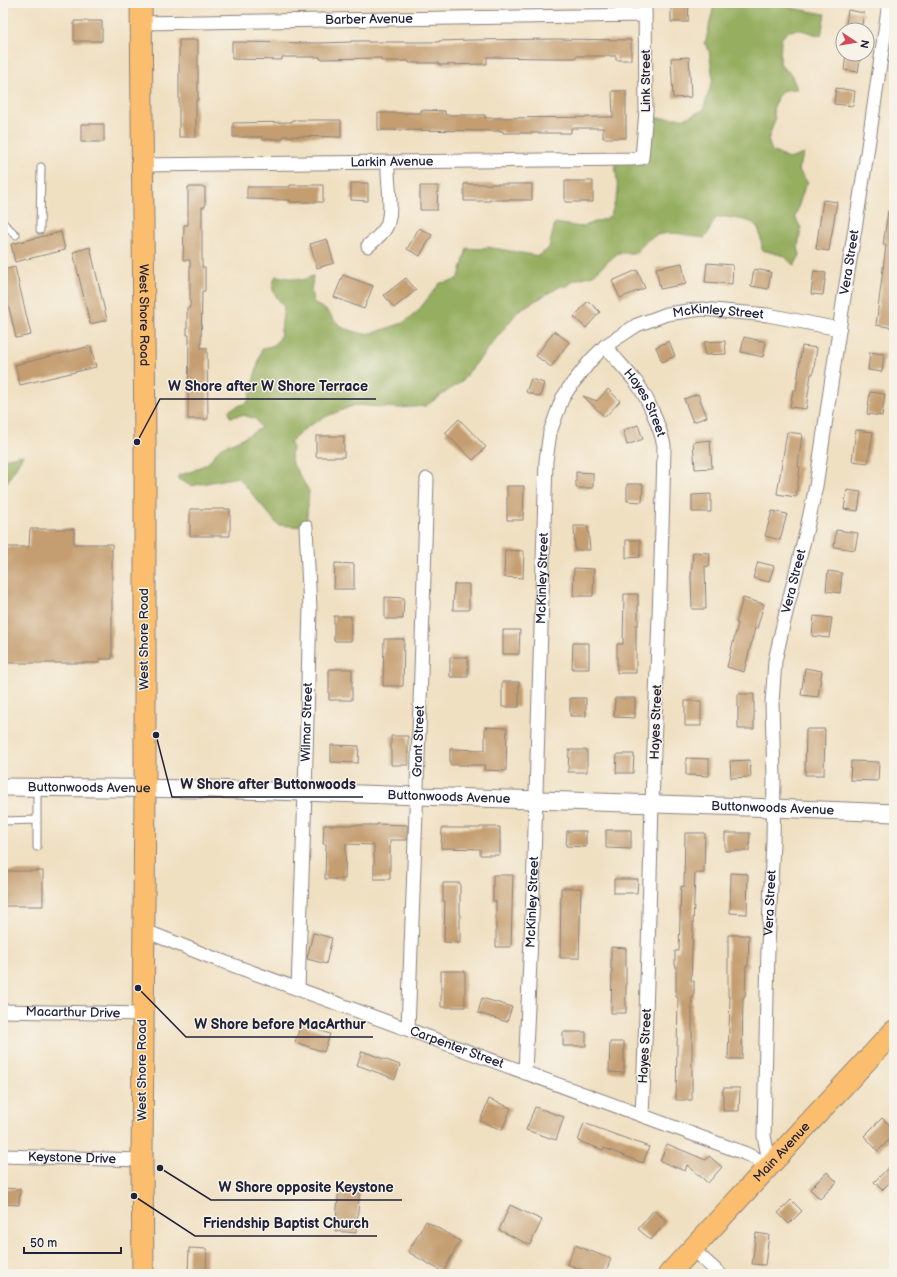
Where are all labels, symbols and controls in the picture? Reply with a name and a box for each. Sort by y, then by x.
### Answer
street label: Barber Avenue [325,11,413,28]
north arrow [835,22,875,62]
text: N [857,39,872,49]
street label: Link Street [638,49,654,113]
street label: Larkin Avenue [350,153,434,170]
street label: Vera Street [836,229,863,296]
street label: West Shore Road [135,264,152,366]
street label: McKinley Street [672,301,764,323]
street label: Hayes Street [620,365,669,439]
callout: W Shore after W Shore Terrace [160,373,376,399]
text: W Shore after W Shore Terrace [168,378,368,395]
street label: McKinley Street [533,532,552,624]
street label: Vera Street [778,547,809,615]
street label: West Shore Road [136,588,152,690]
street label: Wilmar Street [298,682,316,762]
street label: Hayes Street [647,684,665,760]
street label: Grant Street [409,705,428,777]
callout: W Shore after Buttonwoods [172,771,363,797]
text: W Shore after Buttonwoods [180,776,356,793]
street label: Buttonwoods Avenue [27,779,151,796]
street label: Buttonwoods Avenue [387,787,511,807]
street label: Buttonwoods Avenue [711,798,835,819]
street label: McKinley Street [523,856,542,948]
street label: Vera Street [761,870,780,936]
street label: Macarthur Drive [25,1003,121,1022]
street label: Hayes Street [635,1008,655,1084]
callout: W Shore before MacArthur [186,1011,373,1037]
text: W Shore before MacArthur [194,1016,366,1033]
street label: West Shore Road [134,1019,150,1121]
street label: Carpenter Street [408,1023,506,1072]
street label: Main Avenue [750,1119,814,1186]
street label: Keystone Drive [28,1149,117,1167]
callout: W Shore opposite Keystone [211,1174,402,1200]
text: W Shore opposite Keystone [218,1179,394,1196]
callout: Friendship Baptist Church [195,1210,377,1236]
text: Friendship Baptist Church [203,1215,369,1232]
scale bar [24,1229,121,1255]
text: 50 m [30,1236,57,1251]

